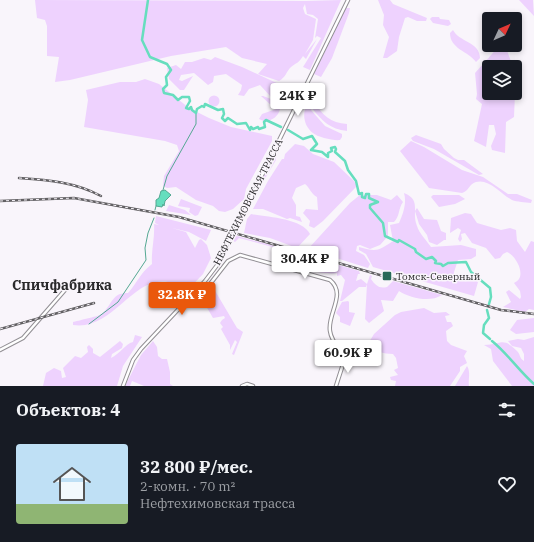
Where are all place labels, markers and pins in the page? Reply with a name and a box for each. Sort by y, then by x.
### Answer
pin: 24K ₽ [270,83,326,117]
pin: 30.4K ₽ [268,246,342,280]
marker: Томск-Северный [381,270,393,282]
place label: Томск-Северный [396,270,481,283]
pin: 32.8K ₽ [145,282,219,316]
pin: 60.9K ₽ [311,340,385,374]

